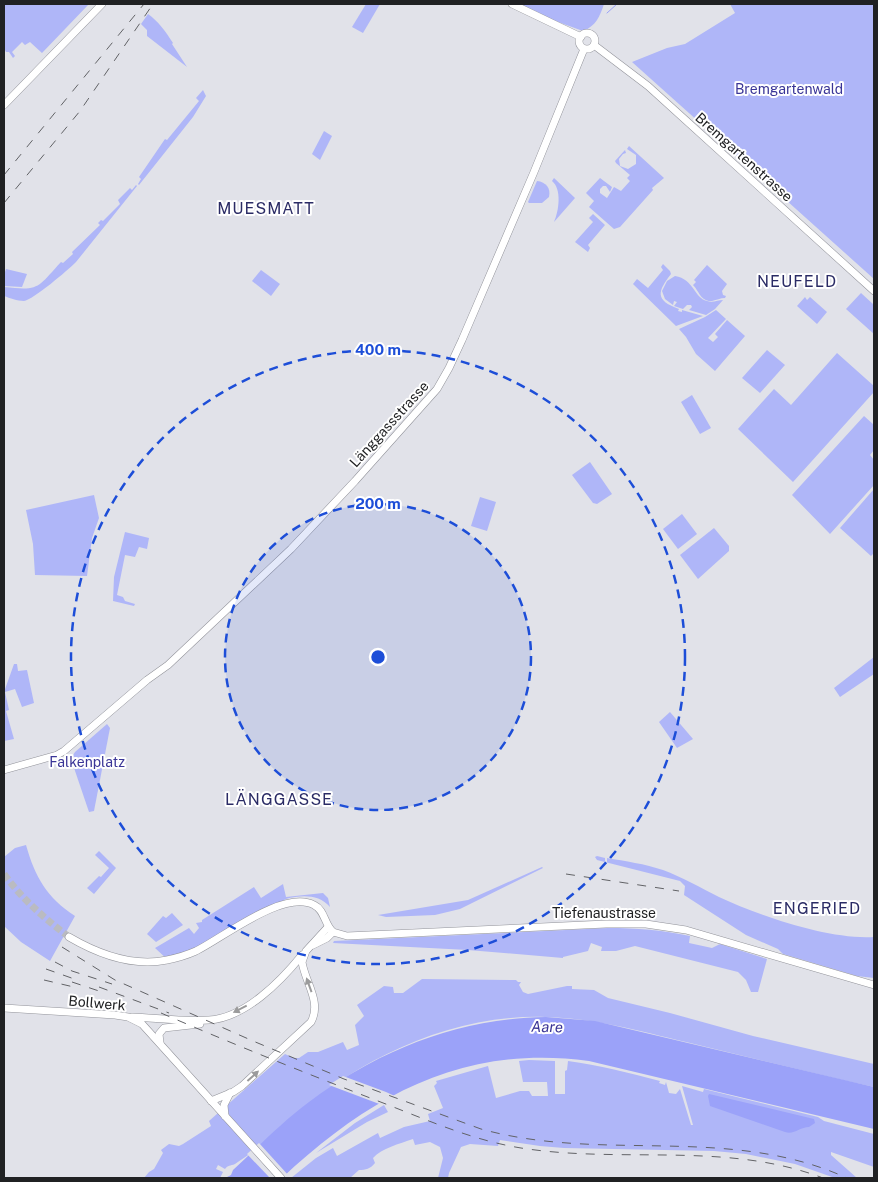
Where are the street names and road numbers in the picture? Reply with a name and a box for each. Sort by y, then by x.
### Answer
street label: Bremgartenstrasse [692,109,796,205]
street label: Länggassstrasse [346,378,432,470]
street label: Tiefenaustrasse [552,905,656,921]
street label: Bollwerk [68,993,126,1013]

